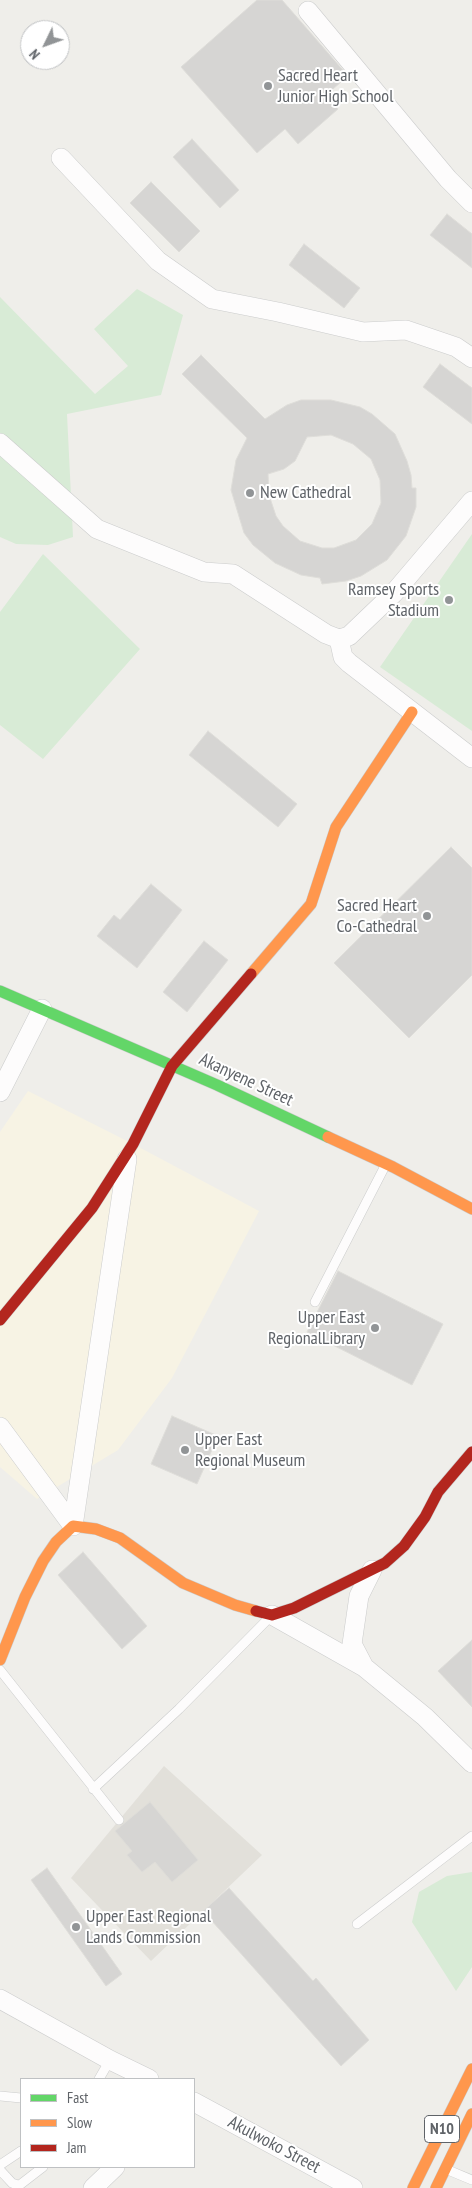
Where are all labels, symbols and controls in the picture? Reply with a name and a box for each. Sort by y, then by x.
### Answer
north arrow [20,20,70,70]
text: N [25,46,44,63]
place label: Sacred Heart Junior High School [278,65,393,108]
marker: Sacred Heart Junior High School [262,80,274,92]
place label: New Cathedral [260,482,351,504]
marker: New Cathedral [244,487,256,499]
place label: Ramsey Sports Stadium [348,579,439,622]
marker: Ramsey Sports Stadium [443,594,455,606]
place label: Sacred Heart Co-Cathedral [337,895,417,938]
marker: Sacred Heart Co-Cathedral [421,910,433,922]
street label: Akanyene Street [196,1049,296,1111]
place label: Upper East RegionalLibrary [268,1307,365,1350]
marker: Upper East RegionalLibrary [369,1322,381,1334]
place label: Upper East Regional Museum [195,1429,305,1472]
marker: Upper East Regional Museum [179,1444,191,1456]
place label: Upper East Regional Lands Commission [86,1906,211,1948]
marker: Upper East Regional Lands Commission [70,1921,82,1933]
legend [20,2078,195,2168]
text: Fast [67,2088,88,2107]
street label: Akulwoko Street [224,2112,324,2178]
text: Slow [67,2113,92,2132]
road number: N10 [424,2116,460,2142]
text: Jam [67,2138,86,2157]

